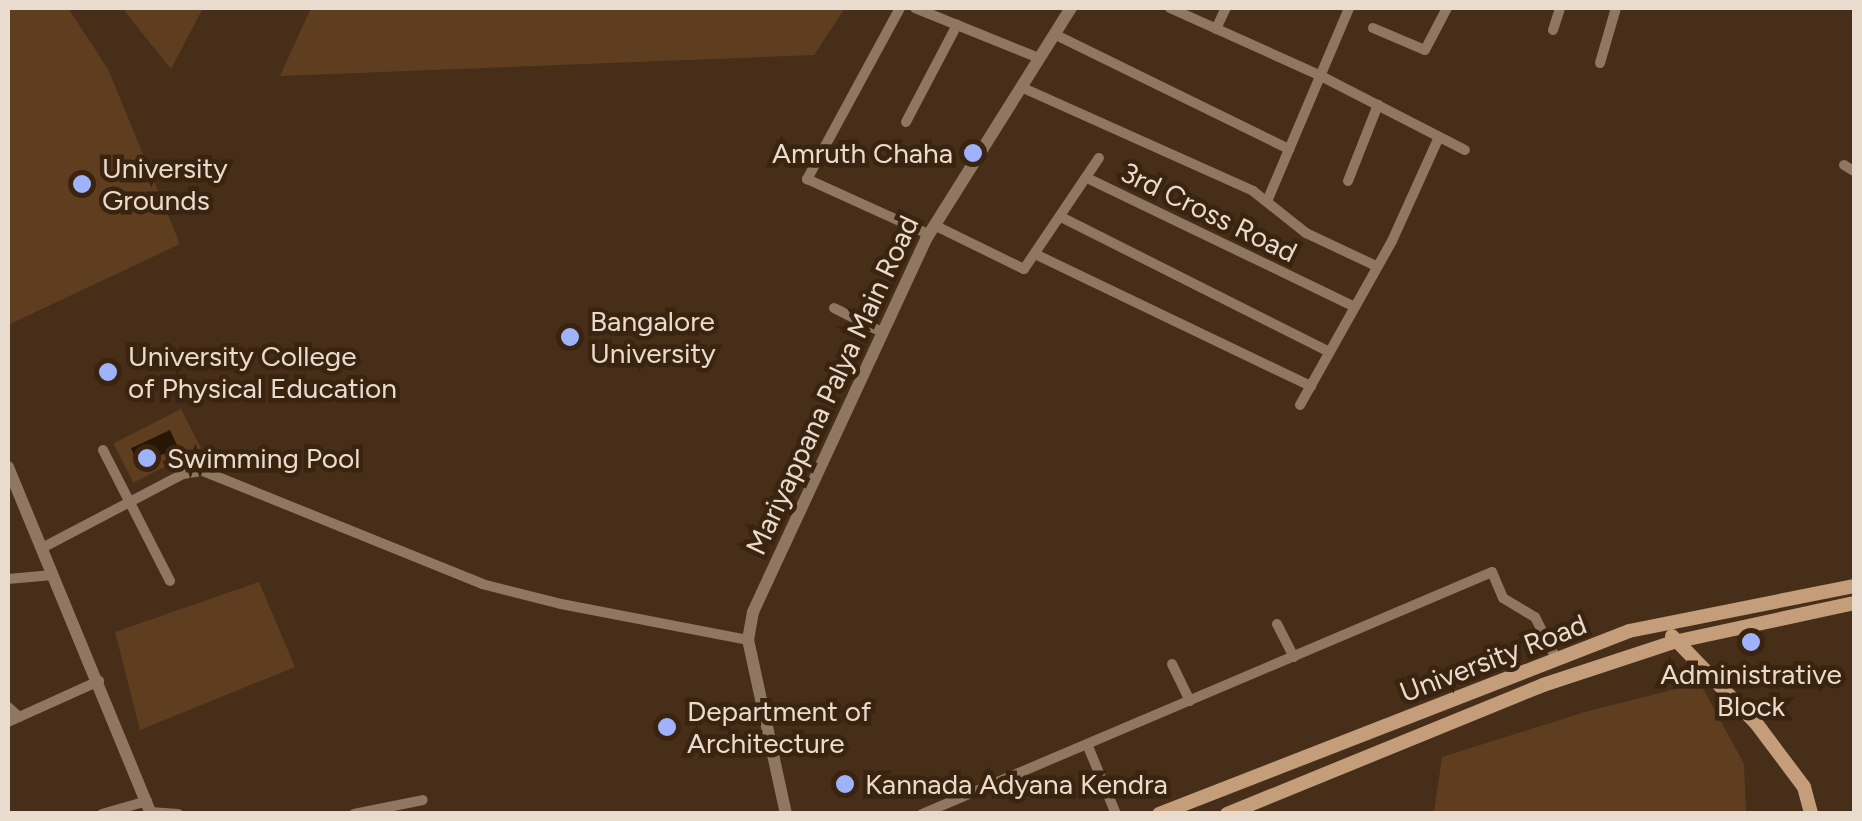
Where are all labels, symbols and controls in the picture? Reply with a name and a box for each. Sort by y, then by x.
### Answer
place label: Amruth Chaha [772,136,953,170]
marker: Amruth Chaha [962,142,984,164]
place label: University Grounds [102,151,228,217]
street label: 3rd Cross Road [1116,155,1302,269]
marker: University Grounds [71,173,93,195]
street label: Mariyappana Palya Main Road [739,210,925,560]
place label: Bangalore University [590,304,716,370]
marker: Bangalore University [559,326,581,348]
place label: University College of Physical Education [128,339,397,405]
marker: University College of Physical Education [97,361,119,383]
place label: Swimming Pool [167,441,360,475]
marker: Swimming Pool [136,447,158,469]
street label: University Road [1395,607,1591,709]
marker: Administrative Block [1740,631,1762,653]
place label: Administrative Block [1660,657,1842,723]
place label: Department of Architecture [687,694,871,760]
marker: Department of Architecture [656,716,678,738]
place label: Kannada Adyana Kendra [865,767,1168,801]
marker: Kannada Adyana Kendra [834,773,856,795]

